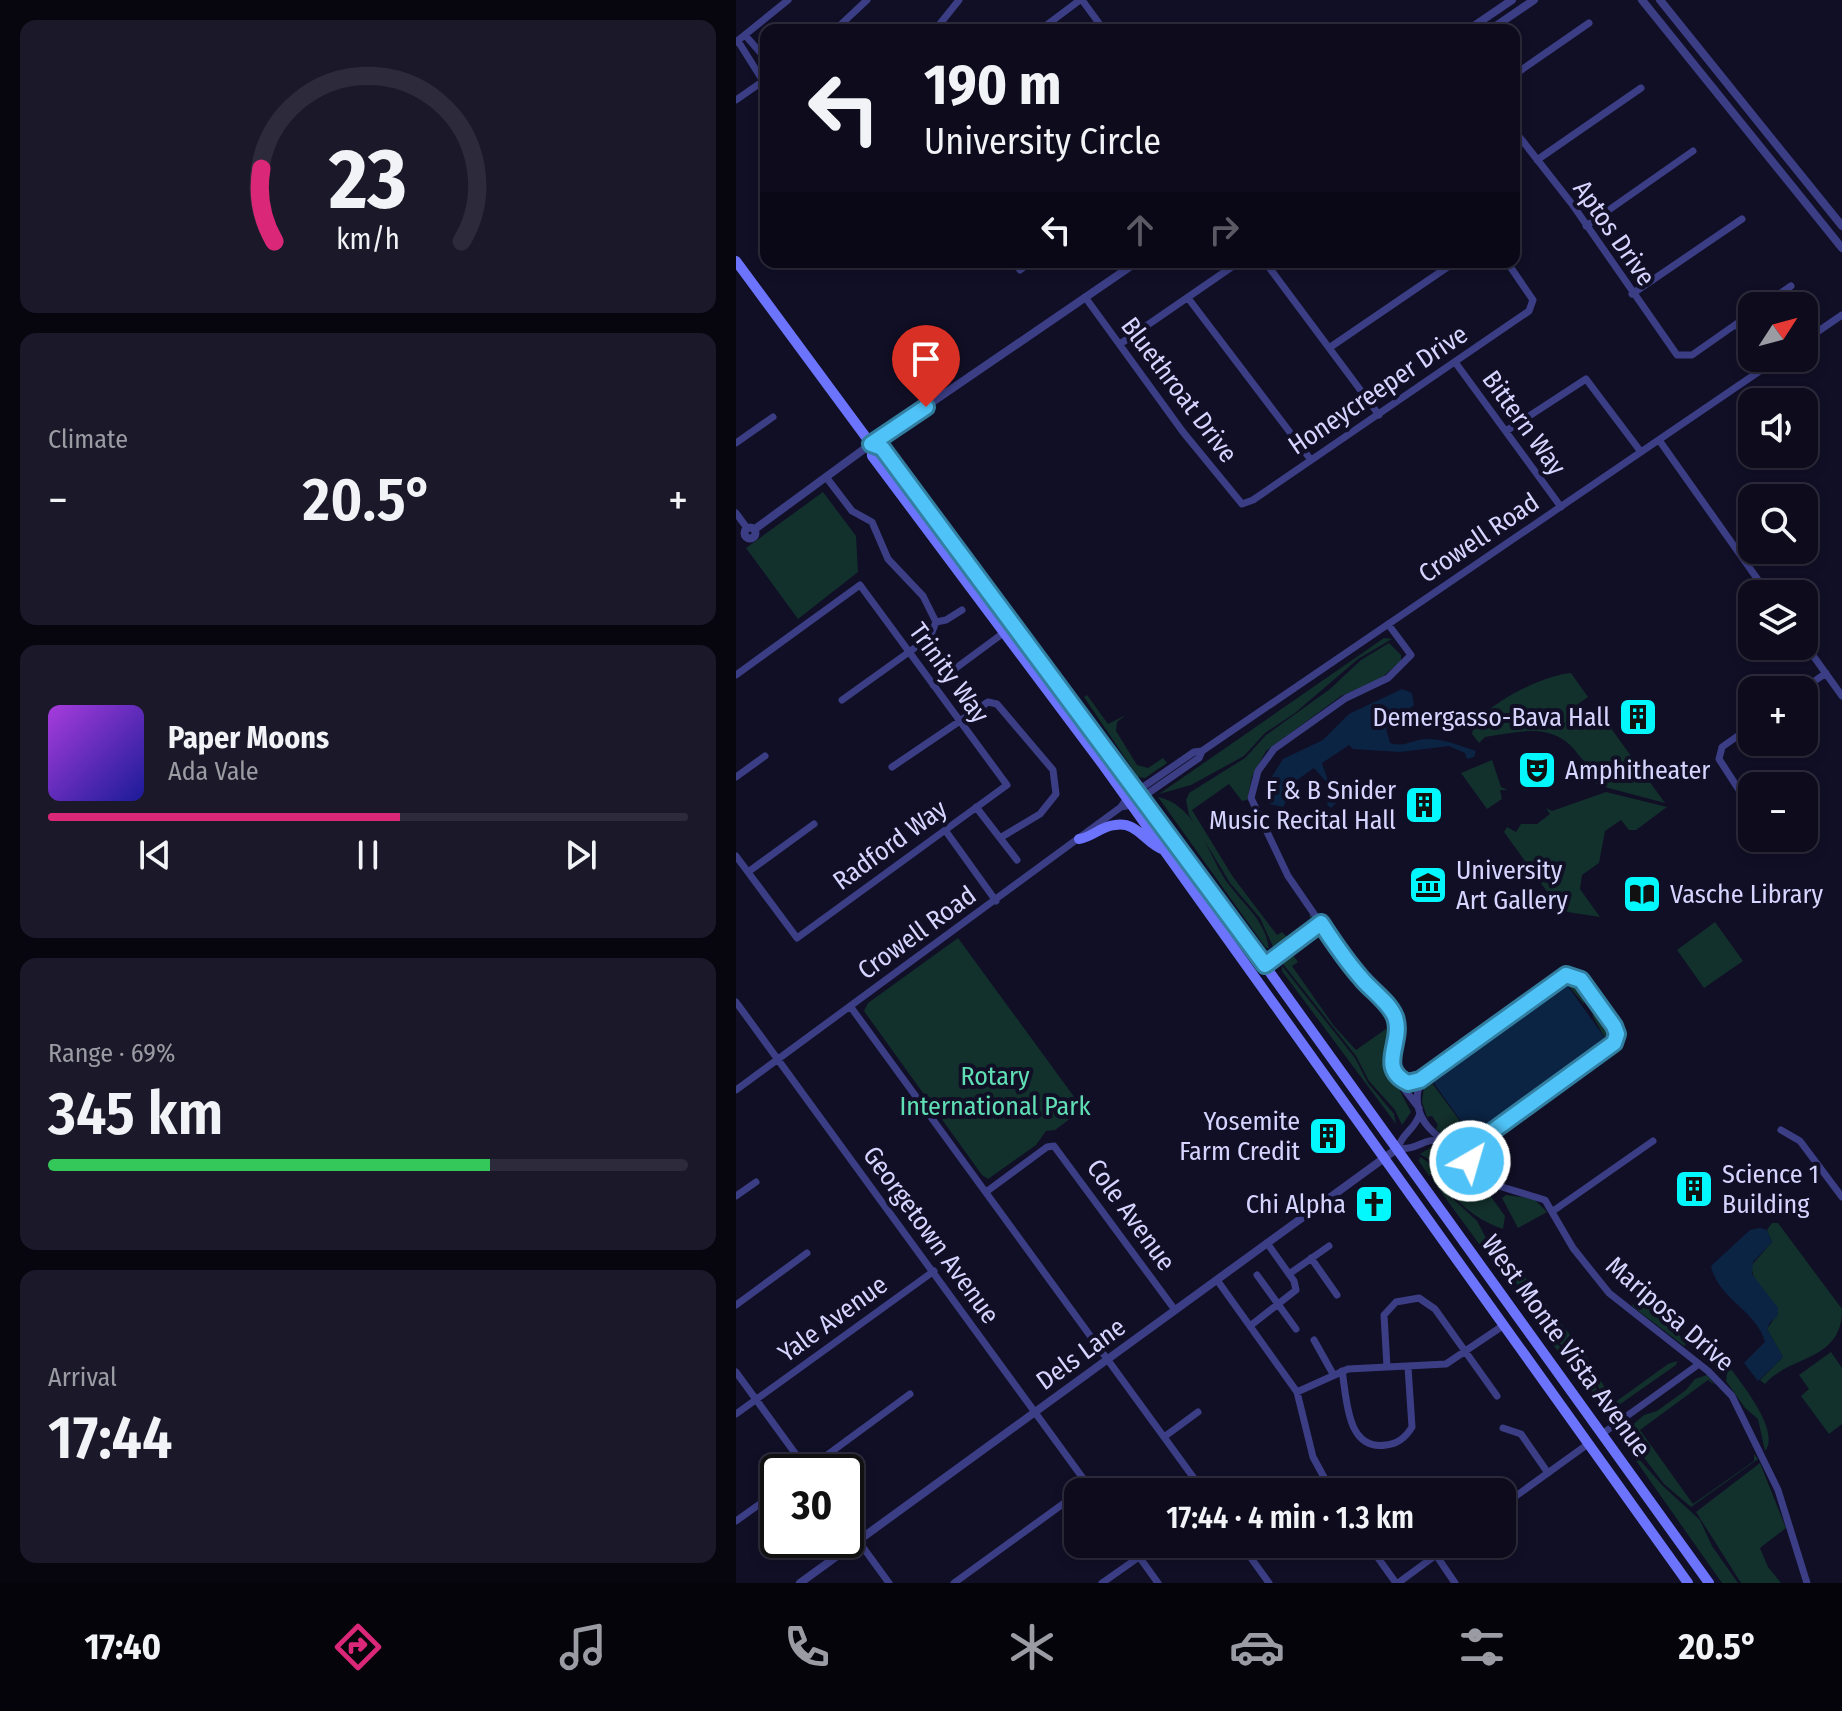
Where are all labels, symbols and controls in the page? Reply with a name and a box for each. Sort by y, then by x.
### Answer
text: 190 m [924,52,1062,119]
icon: left [792,56,896,160]
text: University Circle [924,120,1161,164]
text: 23 [328,130,407,230]
street label: Aptos Drive [1566,174,1662,292]
icon: left [1034,208,1078,252]
icon: ahead [1118,208,1162,252]
icon: right [1202,208,1246,252]
text: km/h [336,222,400,257]
north arrow [1738,292,1818,372]
map controls [1738,292,1818,852]
street label: Bluethroat Drive [1114,311,1244,469]
street label: Honeycreeper Drive [1283,319,1473,461]
pin [892,325,960,407]
icon: arrive [904,337,948,381]
street label: Bittern Way [1476,365,1573,482]
button: sound [1738,388,1818,468]
text: Climate [48,424,128,455]
text: 20.5° [303,464,433,536]
text: − [48,474,68,527]
text: + [668,474,688,527]
button: search [1738,484,1818,564]
street label: Crowell Road [1413,486,1545,590]
button: layers [1738,580,1818,660]
street label: Trinity Way [902,617,996,729]
button: + [1738,676,1818,756]
building icon: Demergasso-Bava Hall [1617,696,1659,738]
place label: Demergasso-Bava Hall [1372,702,1610,733]
text: Paper Moons [168,720,329,756]
theatre icon: Amphitheater [1516,749,1558,791]
place label: Amphitheater [1565,755,1710,786]
text: Ada Vale [168,756,259,787]
button: − [1738,772,1818,852]
place label: F & B Snider Music Recital Hall [1209,775,1396,836]
building icon: F & B Snider Music Recital Hall [1403,784,1445,826]
street label: Radford Way [827,793,953,897]
icon: previous [133,833,177,877]
icon: pause [346,833,390,877]
icon: next [559,833,603,877]
place label: University Art Gallery [1456,855,1568,916]
museum icon: University Art Gallery [1407,864,1449,906]
library icon: Vasche Library [1621,873,1663,915]
place label: Vasche Library [1670,879,1824,910]
street label: Crowell Road [852,880,982,986]
text: Range · 69% [48,1038,175,1069]
park label: Rotary International Park [899,1061,1091,1122]
text: 345 km [48,1078,223,1150]
place label: Yosemite Farm Credit [1179,1106,1300,1167]
building icon: Yosemite Farm Credit [1307,1115,1349,1157]
position arrow [1428,1119,1512,1203]
street label: Georgetown Avenue [856,1140,1006,1330]
street label: Cole Avenue [1080,1153,1182,1277]
place label: Science 1 Building [1722,1159,1819,1220]
building icon: Science 1 Building [1673,1168,1715,1210]
church icon: Chi Alpha [1353,1183,1395,1225]
place label: Chi Alpha [1246,1189,1346,1220]
street label: West Monte Vista Avenue [1475,1229,1657,1463]
street label: Mariposa Drive [1600,1250,1740,1378]
street label: Yale Avenue [772,1269,894,1369]
street label: Dels Lane [1030,1311,1132,1397]
text: Arrival [48,1362,117,1393]
text: 17:44 [48,1402,172,1474]
speed limit sign: 30 [760,1454,864,1558]
text: 17:44 · 4 min · 1.3 km [1166,1500,1414,1536]
icon: directions [330,1619,386,1675]
icon: music [555,1619,611,1675]
icon: phone [779,1619,835,1675]
icon: climate [1004,1619,1060,1675]
icon: car [1229,1619,1285,1675]
icon: filters [1454,1619,1510,1675]
text: 17:40 [84,1625,161,1669]
text: 20.5° [1678,1625,1758,1669]

